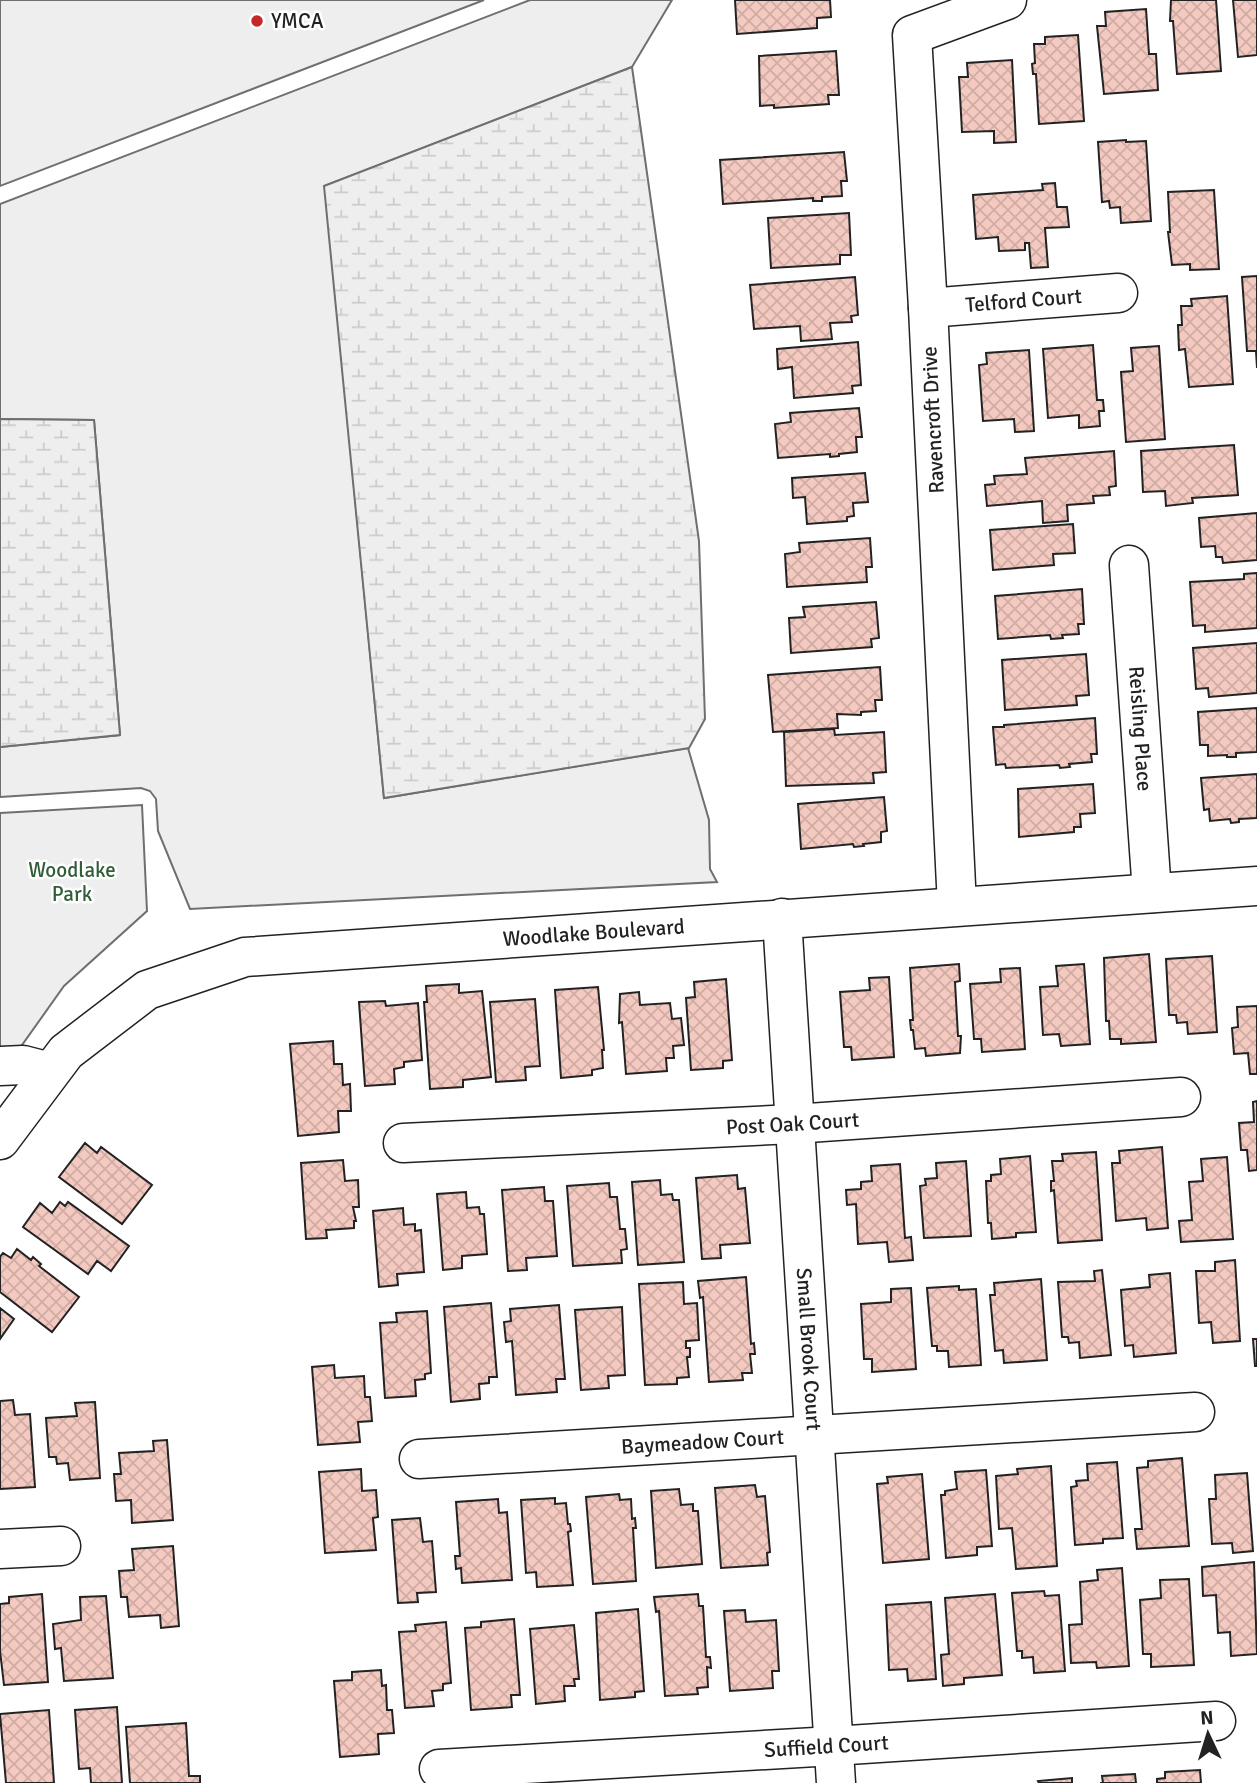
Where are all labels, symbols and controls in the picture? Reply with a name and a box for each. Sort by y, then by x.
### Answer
place label: YMCA [271,8,324,34]
marker: YMCA [249,13,265,29]
street label: Telford Court [965,283,1083,318]
street label: Ravencroft Drive [916,346,950,494]
street label: Reisling Place [1123,665,1158,792]
park label: Woodlake Park [28,857,116,907]
street label: Woodlake Boulevard [502,913,686,952]
street label: Post Oak Court [725,1106,860,1140]
street label: Small Brook Court [791,1267,827,1431]
street label: Baymeadow Court [620,1424,785,1460]
north arrow [1173,1699,1243,1769]
text: N [1199,1706,1214,1730]
street label: Suffield Court [763,1729,889,1763]

